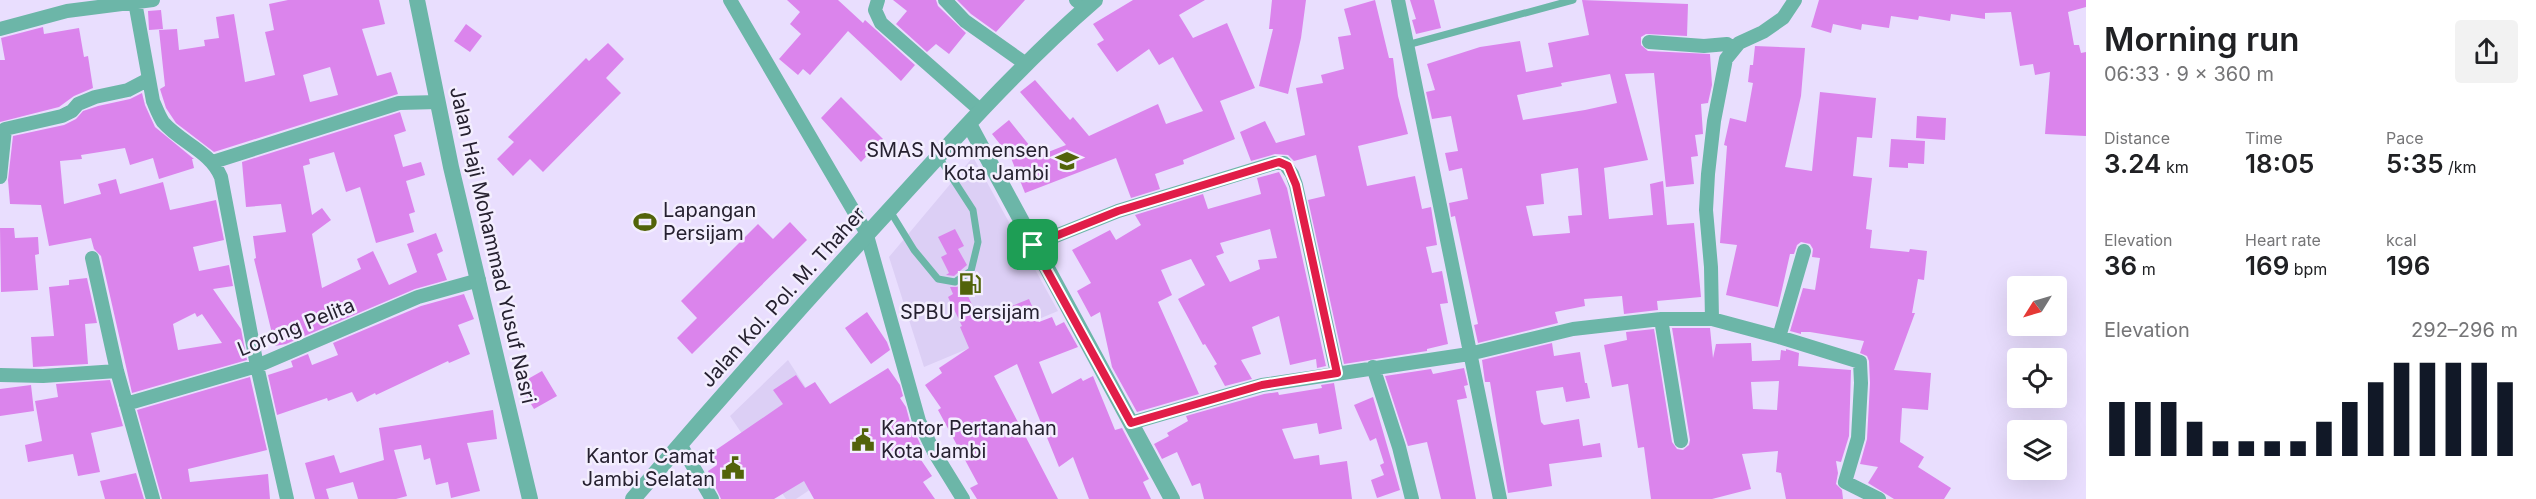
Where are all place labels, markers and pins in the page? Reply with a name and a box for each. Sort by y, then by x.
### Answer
place label: SMAS Nommensen Kota Jambi [866,138,1049,185]
school or university icon: SMAS Nommensen Kota Jambi [1054,148,1080,174]
place label: Lapangan Persijam [663,198,756,245]
sports icon: Lapangan Persijam [632,209,658,235]
pin [1007,219,1058,270]
fuel station icon: SPBU Persijam [957,271,983,297]
place label: SPBU Persijam [900,300,1040,324]
place label: Kantor Pertanahan Kota Jambi [881,416,1057,463]
public building icon: Kantor Pertanahan Kota Jambi [850,427,876,453]
place label: Kantor Camat Jambi Selatan [582,444,715,491]
public building icon: Kantor Camat Jambi Selatan [720,455,746,481]

